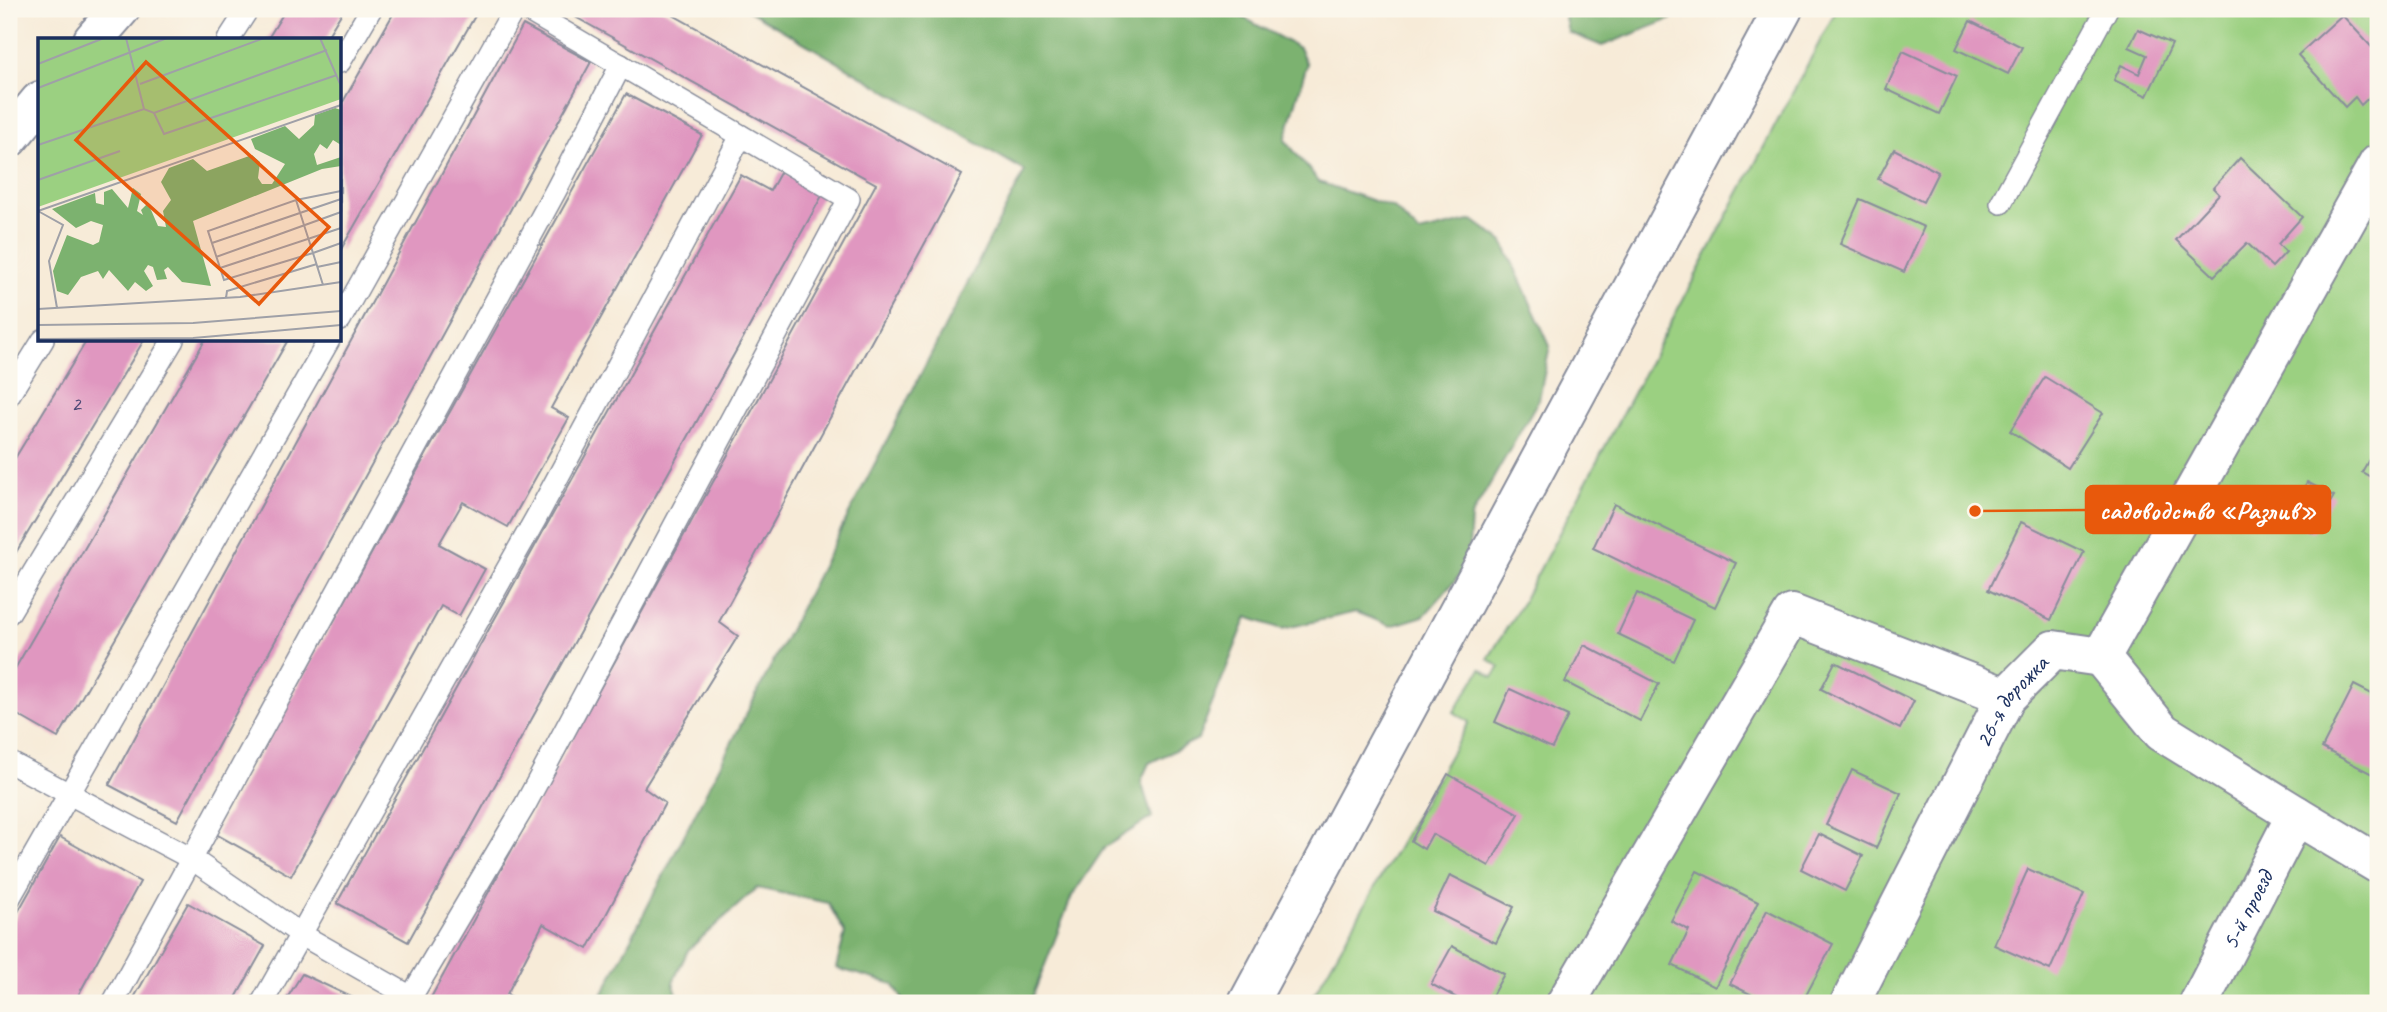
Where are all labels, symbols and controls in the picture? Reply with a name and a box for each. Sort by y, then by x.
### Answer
inset map [38,38,341,341]
house number: 2 [71,391,82,417]
callout: садоводство «Разлив» [2086,486,2330,533]
text: садоводство «Разлив» [2100,494,2317,527]
street label: 26-я дорожка [1968,647,2056,753]
street label: 5-й проезд [2214,863,2281,954]

